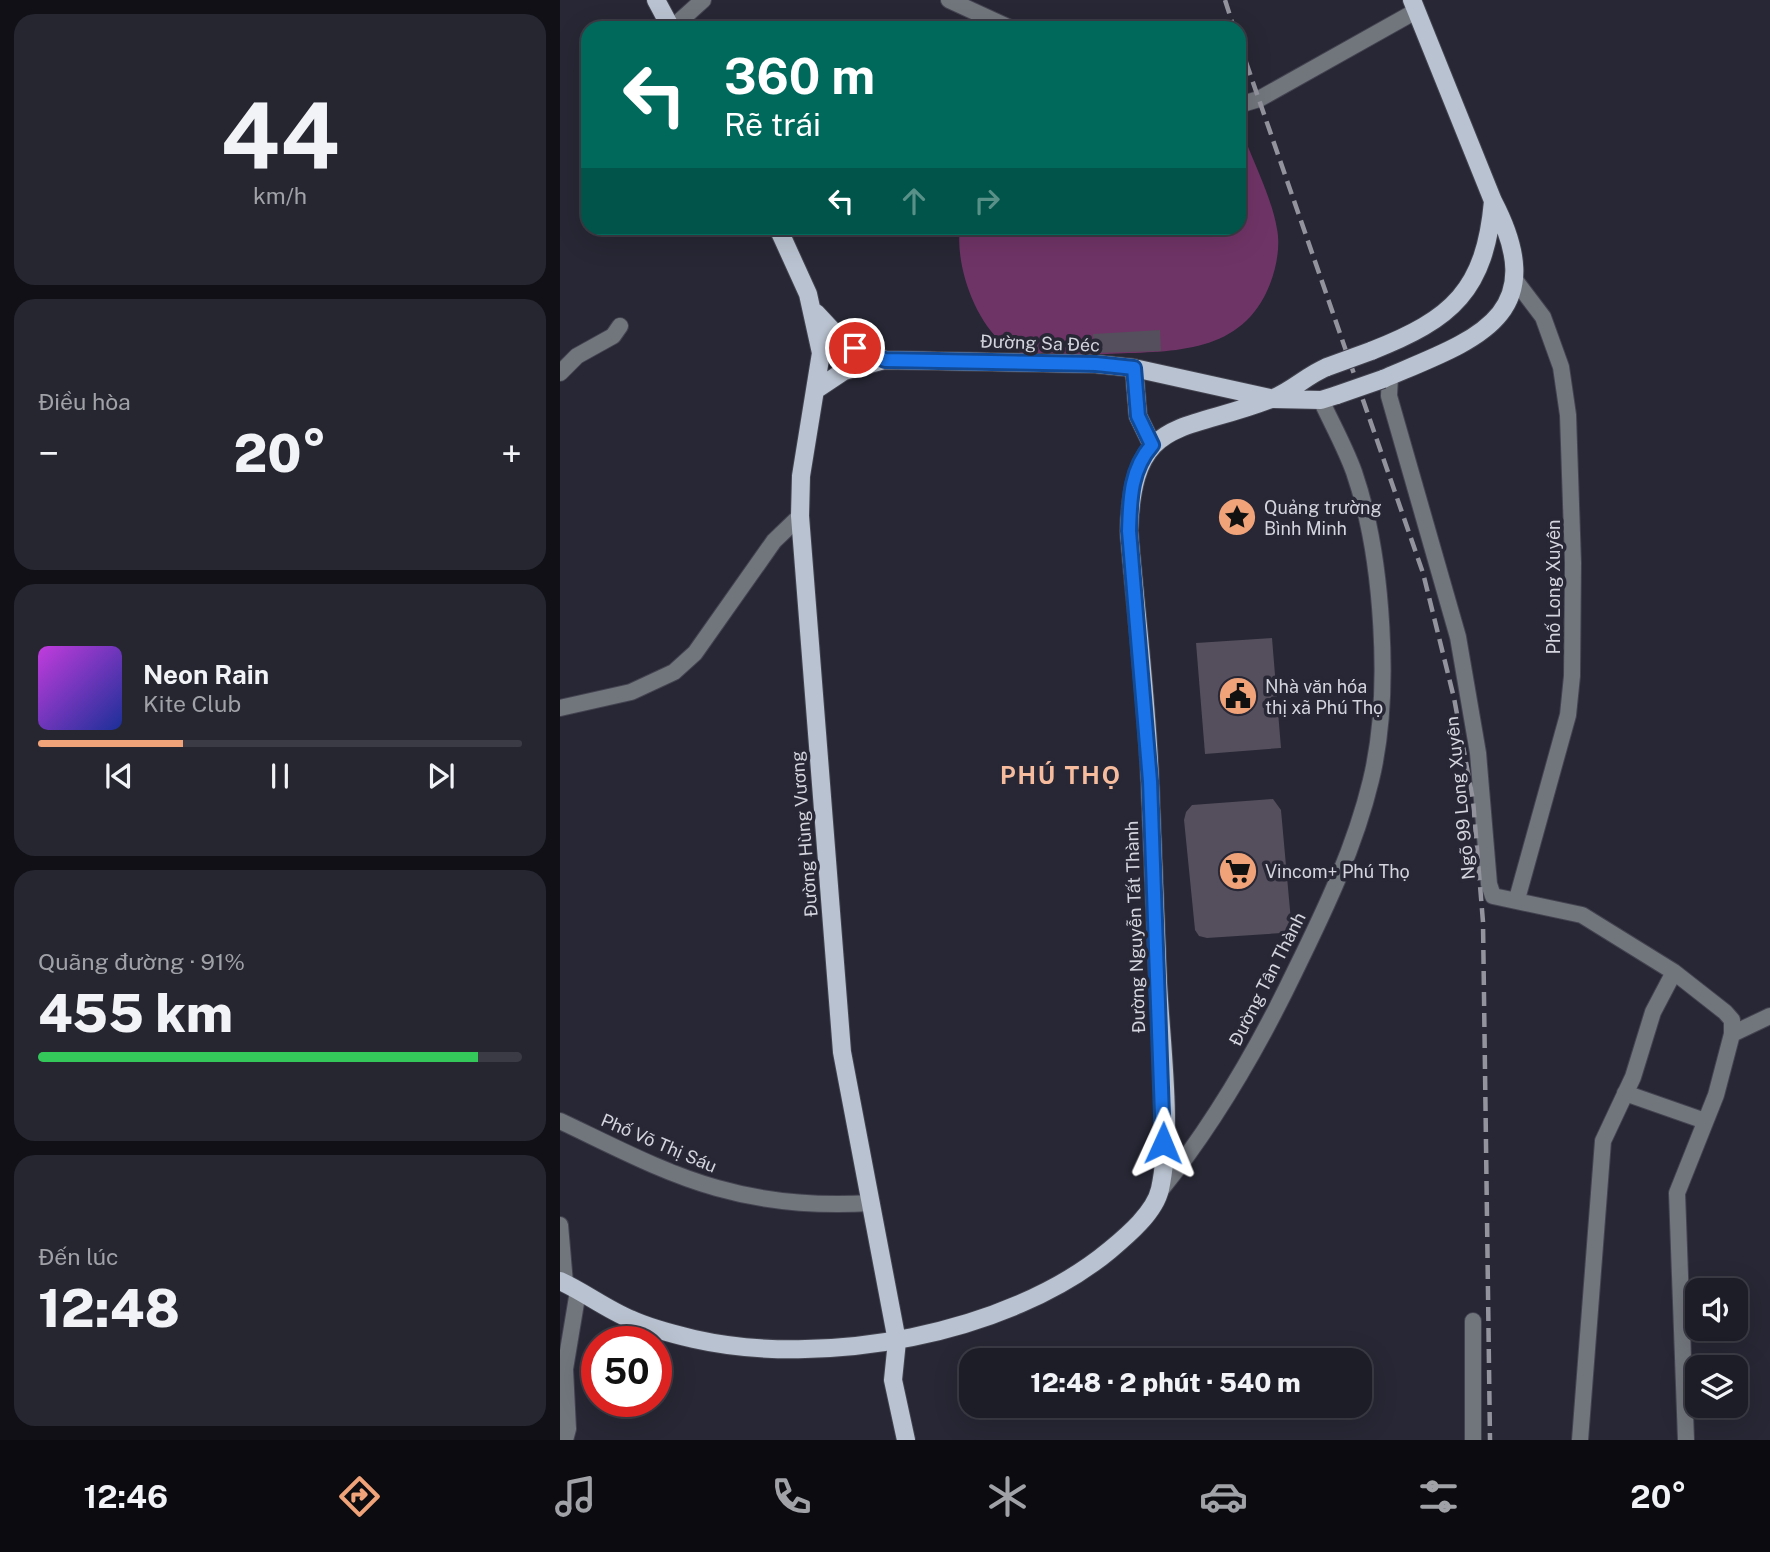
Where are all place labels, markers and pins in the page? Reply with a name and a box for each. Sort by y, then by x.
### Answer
pin [825,318,885,378]
place icon: Quảng trường Bình Minh [1216,496,1258,538]
place label: Quảng trường Bình Minh [1264,497,1382,539]
public building icon: Nhà văn hóa thị xã Phú Thọ [1217,675,1259,717]
place label: Nhà văn hóa thị xã Phú Thọ [1265,676,1383,718]
supermarket icon: Vincom+ Phú Thọ [1217,850,1259,892]
place label: Vincom+ Phú Thọ [1265,861,1410,882]

